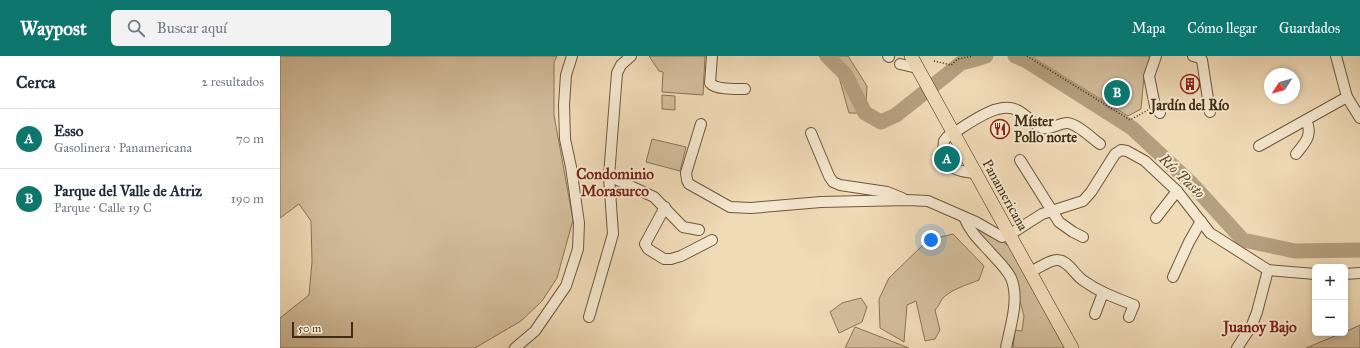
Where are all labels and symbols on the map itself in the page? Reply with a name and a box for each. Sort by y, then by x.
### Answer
north arrow [1264,68,1300,104]
building icon: Jardín del Río [1179,73,1201,95]
pin: B [1104,78,1130,108]
place label: Jardín del Río [1149,97,1229,115]
place label: Míster Pollo norte [1014,113,1077,146]
restaurant icon: Míster Pollo norte [989,118,1011,140]
pin: A [934,144,960,174]
water label: Río Pasto [1155,149,1209,202]
street label: Panamericana [978,156,1032,234]
district label: Condominio Morasurco [576,165,654,200]
your location [921,230,941,250]
district label: Juanoy Bajo [1221,318,1297,337]
scale bar [292,320,353,339]

